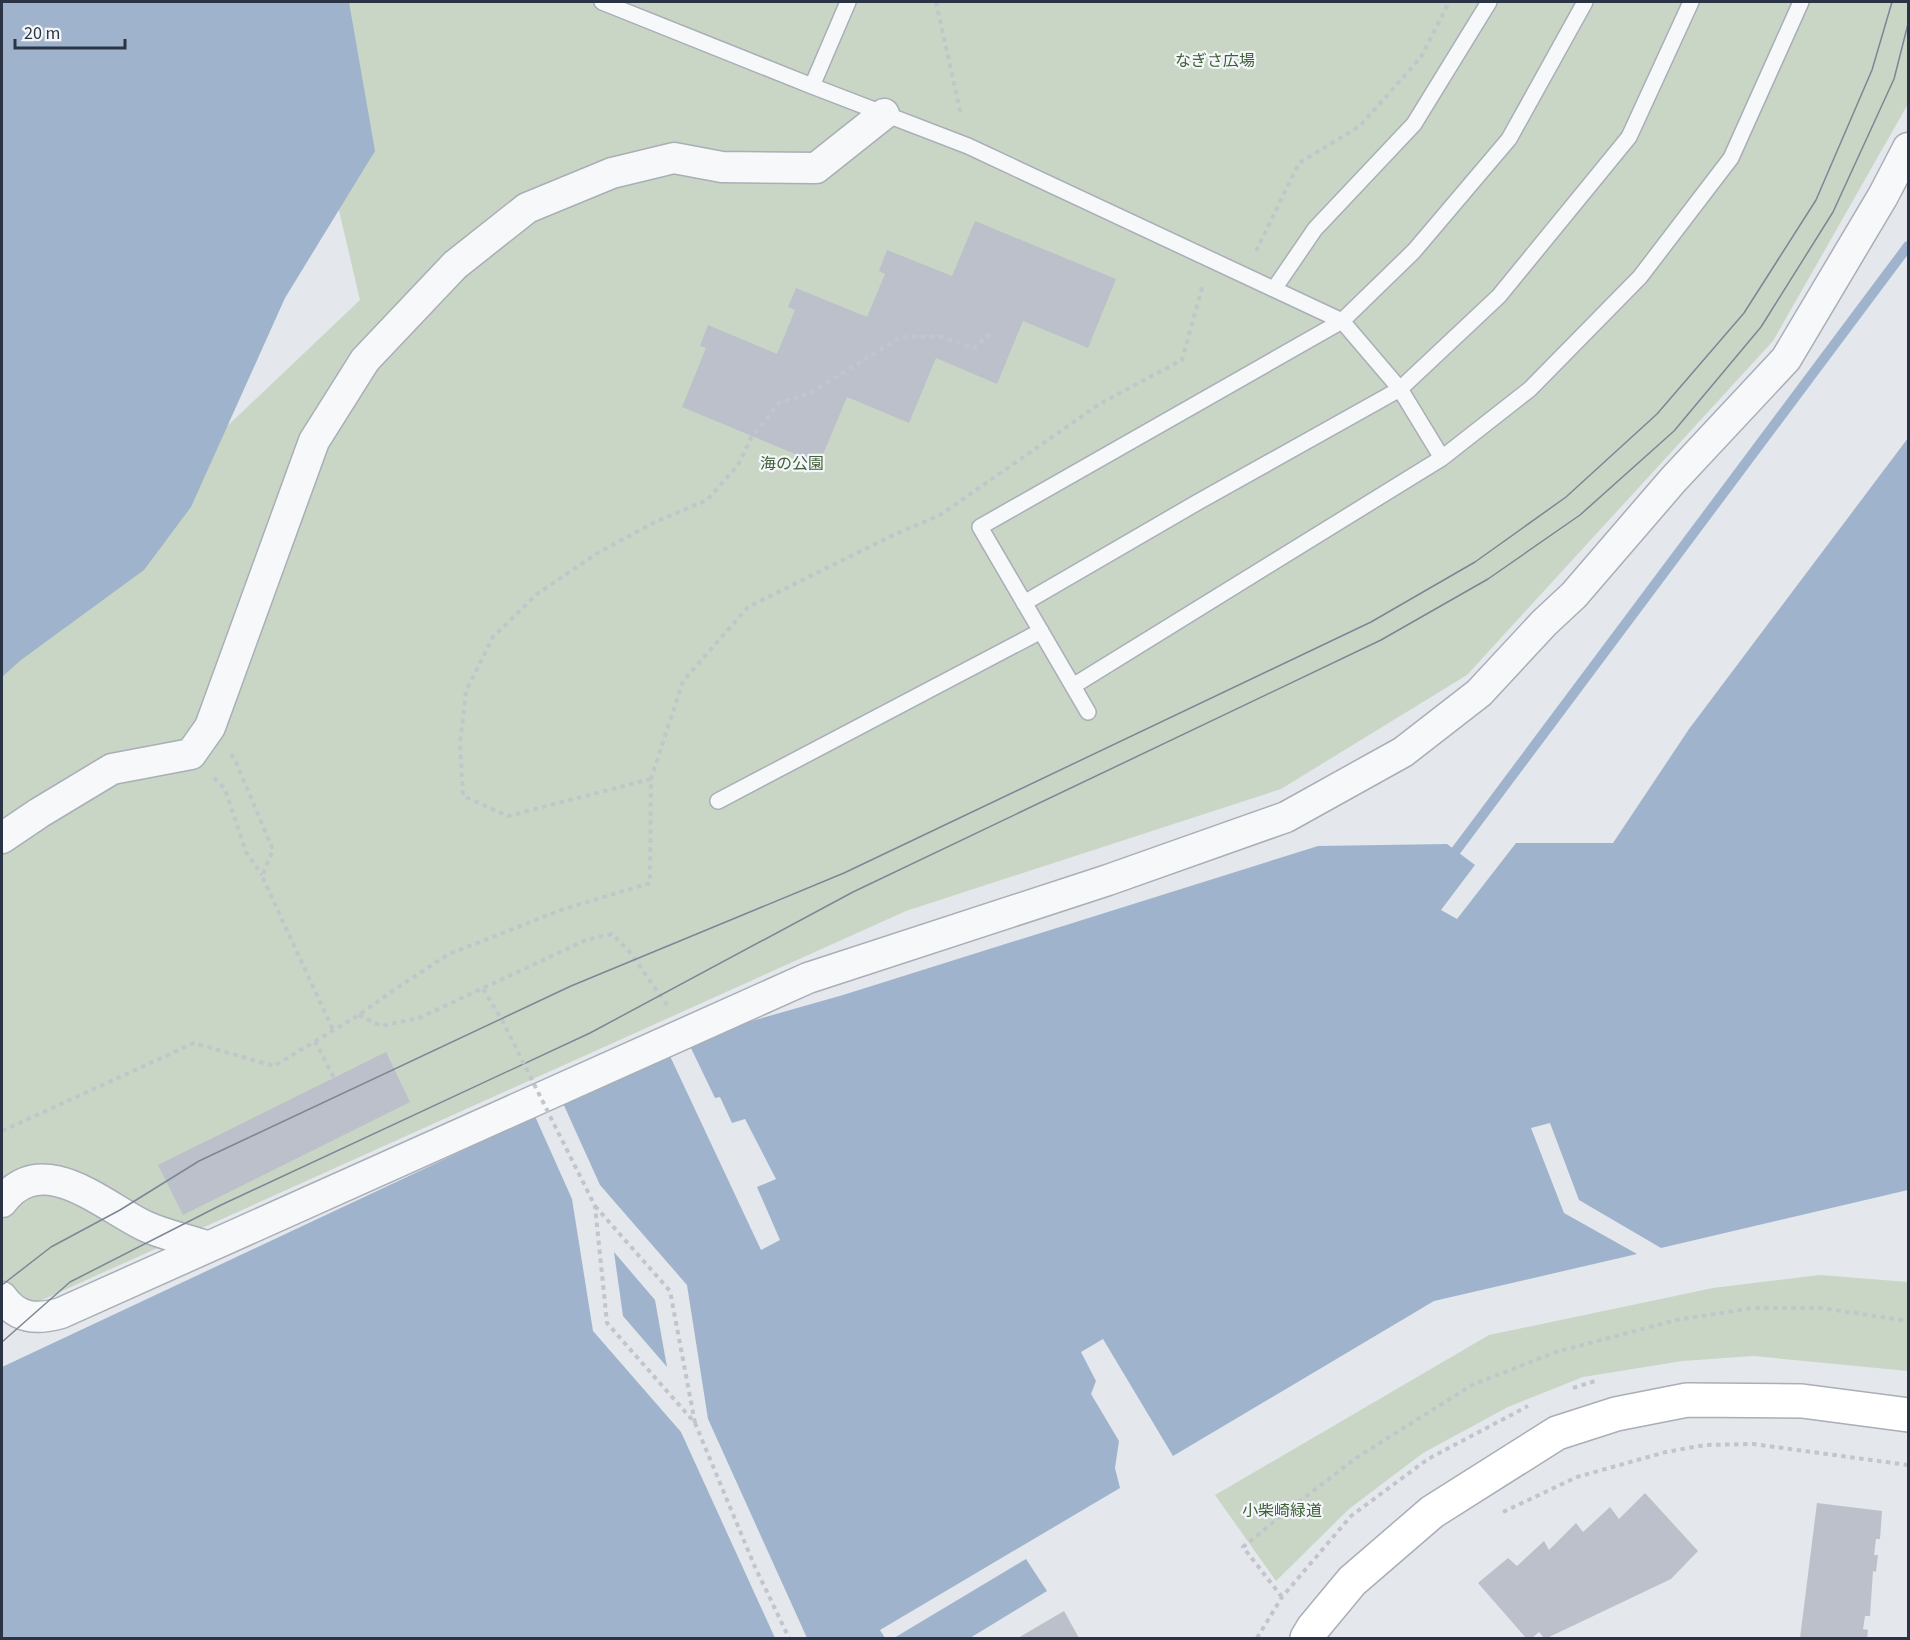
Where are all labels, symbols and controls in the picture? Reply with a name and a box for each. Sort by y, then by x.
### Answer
scale bar [15,12,124,50]
text: 20 m [24,21,60,46]
park label: なぎさ広場 [1175,50,1255,72]
park label: 海の公園 [760,453,824,475]
park label: 小柴崎緑道 [1242,1500,1322,1522]

